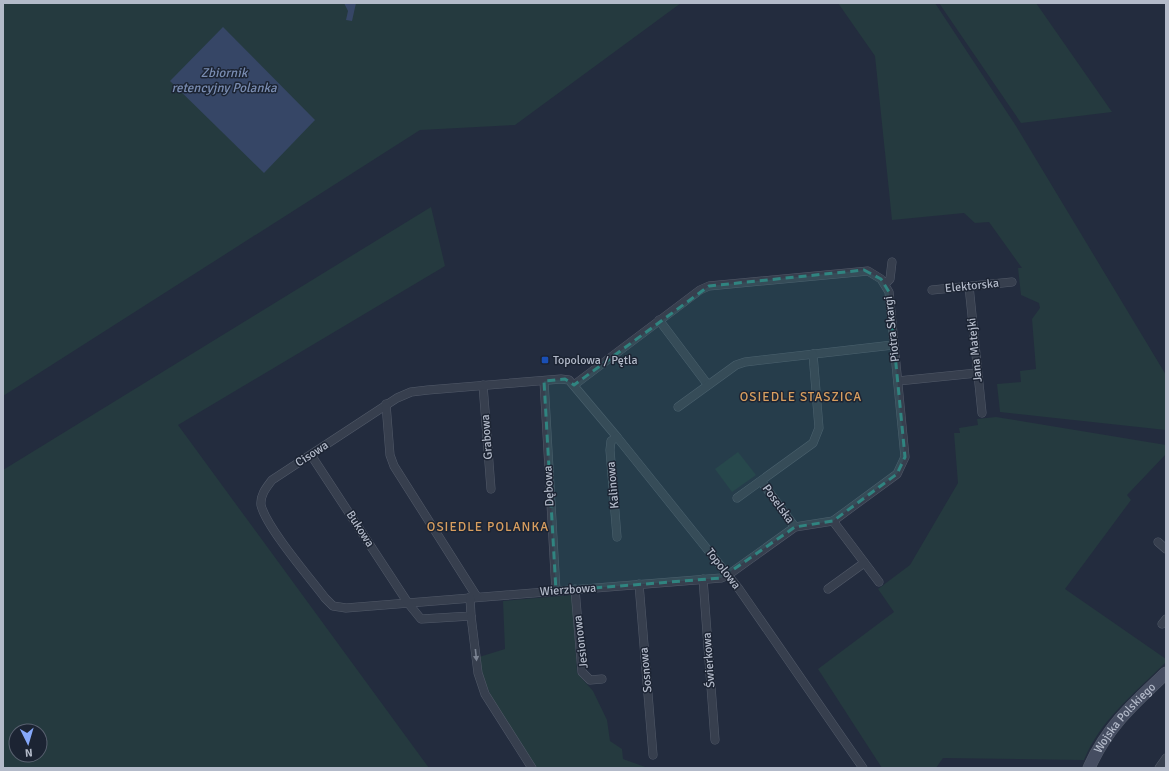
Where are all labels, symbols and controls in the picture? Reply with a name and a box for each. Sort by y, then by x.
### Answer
water label: Zbiornik retencyjny Polanka [171,65,277,96]
street label: Elektorska [944,276,1000,296]
street label: Piotra Skargi [881,295,903,363]
street label: Jana Matejki [964,317,986,383]
place label: Topolowa / Pętla [553,353,638,368]
marker: Topolowa / Pętla [540,355,550,365]
district label: OSIEDLE STASZICA [740,389,862,405]
street label: Grabowa [478,414,496,460]
street label: Cisowa [293,438,331,470]
street label: Kalinowa [603,461,623,509]
street label: Dębowa [540,465,558,507]
street label: Poselska [759,481,797,527]
street label: Bukowa [343,508,377,550]
district label: OSIEDLE POLANKA [427,519,549,535]
street label: Topolowa [702,546,744,592]
street label: Wierzbowa [539,581,597,599]
street label: Jesionowa [570,615,592,669]
street label: Świerkowa [700,632,718,688]
street label: Sosnowa [637,647,655,693]
one-way arrow [472,648,479,661]
street label: Wojska Polskiego [1090,679,1159,756]
north arrow [8,723,48,763]
text: N [24,746,33,759]

